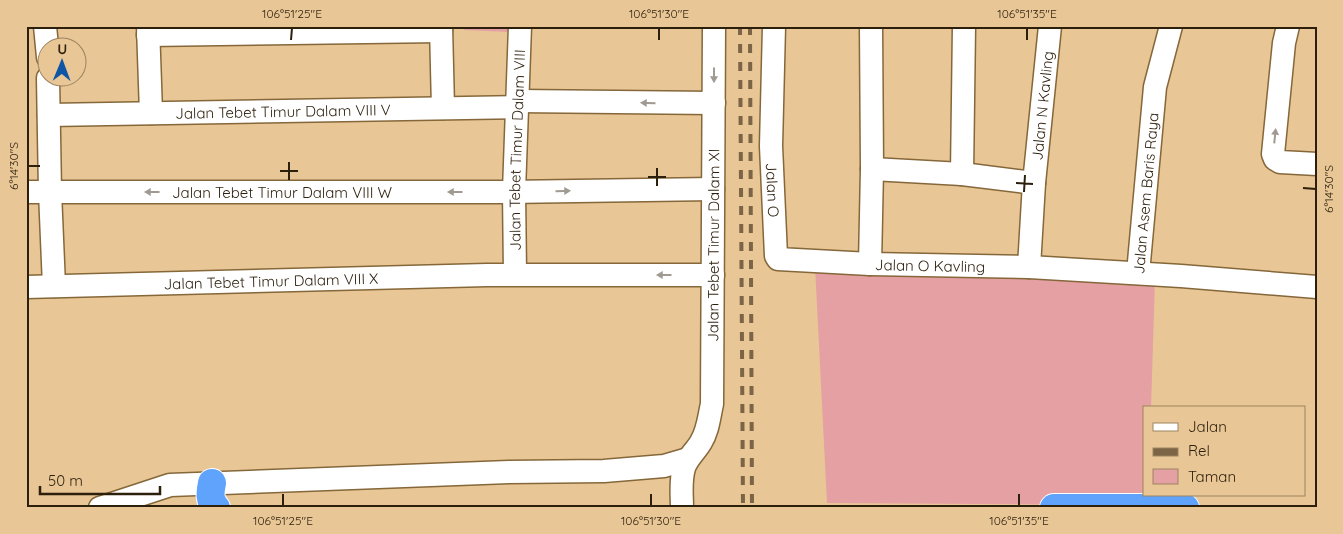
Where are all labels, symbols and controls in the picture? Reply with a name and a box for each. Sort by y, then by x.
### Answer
text: 106°51'25"E [262,6,322,21]
text: 106°51'30"E [629,6,689,21]
text: 106°51'35"E [997,6,1057,21]
north arrow [38,38,88,88]
text: U [57,40,67,58]
street label: Jalan Tebet Timur Dalam VIII [504,49,529,251]
street label: Jalan N Kavling [1027,50,1057,161]
one-way arrow [710,67,718,83]
one-way arrow [639,99,655,107]
street label: Jalan Tebet Timur Dalam VIII V [175,100,391,122]
street label: Jalan Asem Baris Raya [1128,112,1162,275]
one-way arrow [1271,128,1279,144]
text: 6°14'30"S [6,142,21,190]
street label: Jalan Tebet Timur Dalam XI [703,149,723,342]
street label: Jalan O [762,162,784,218]
text: 6°14'30"S [1321,165,1336,213]
street label: Jalan Tebet Timur Dalam VIII W [172,183,393,202]
one-way arrow [555,187,571,195]
one-way arrow [144,188,160,196]
one-way arrow [447,188,463,196]
street label: Jalan O Kavling [875,255,985,276]
street label: Jalan Tebet Timur Dalam VIII X [163,268,378,293]
one-way arrow [656,271,672,279]
legend [1143,406,1306,496]
text: Jalan [1188,417,1227,436]
text: Rel [1188,441,1210,460]
scale bar [40,464,160,496]
text: Taman [1188,467,1236,486]
text: 50 m [48,471,83,490]
text: 106°51'25"E [253,513,313,528]
text: 106°51'30"E [621,513,681,528]
text: 106°51'35"E [989,513,1049,528]

